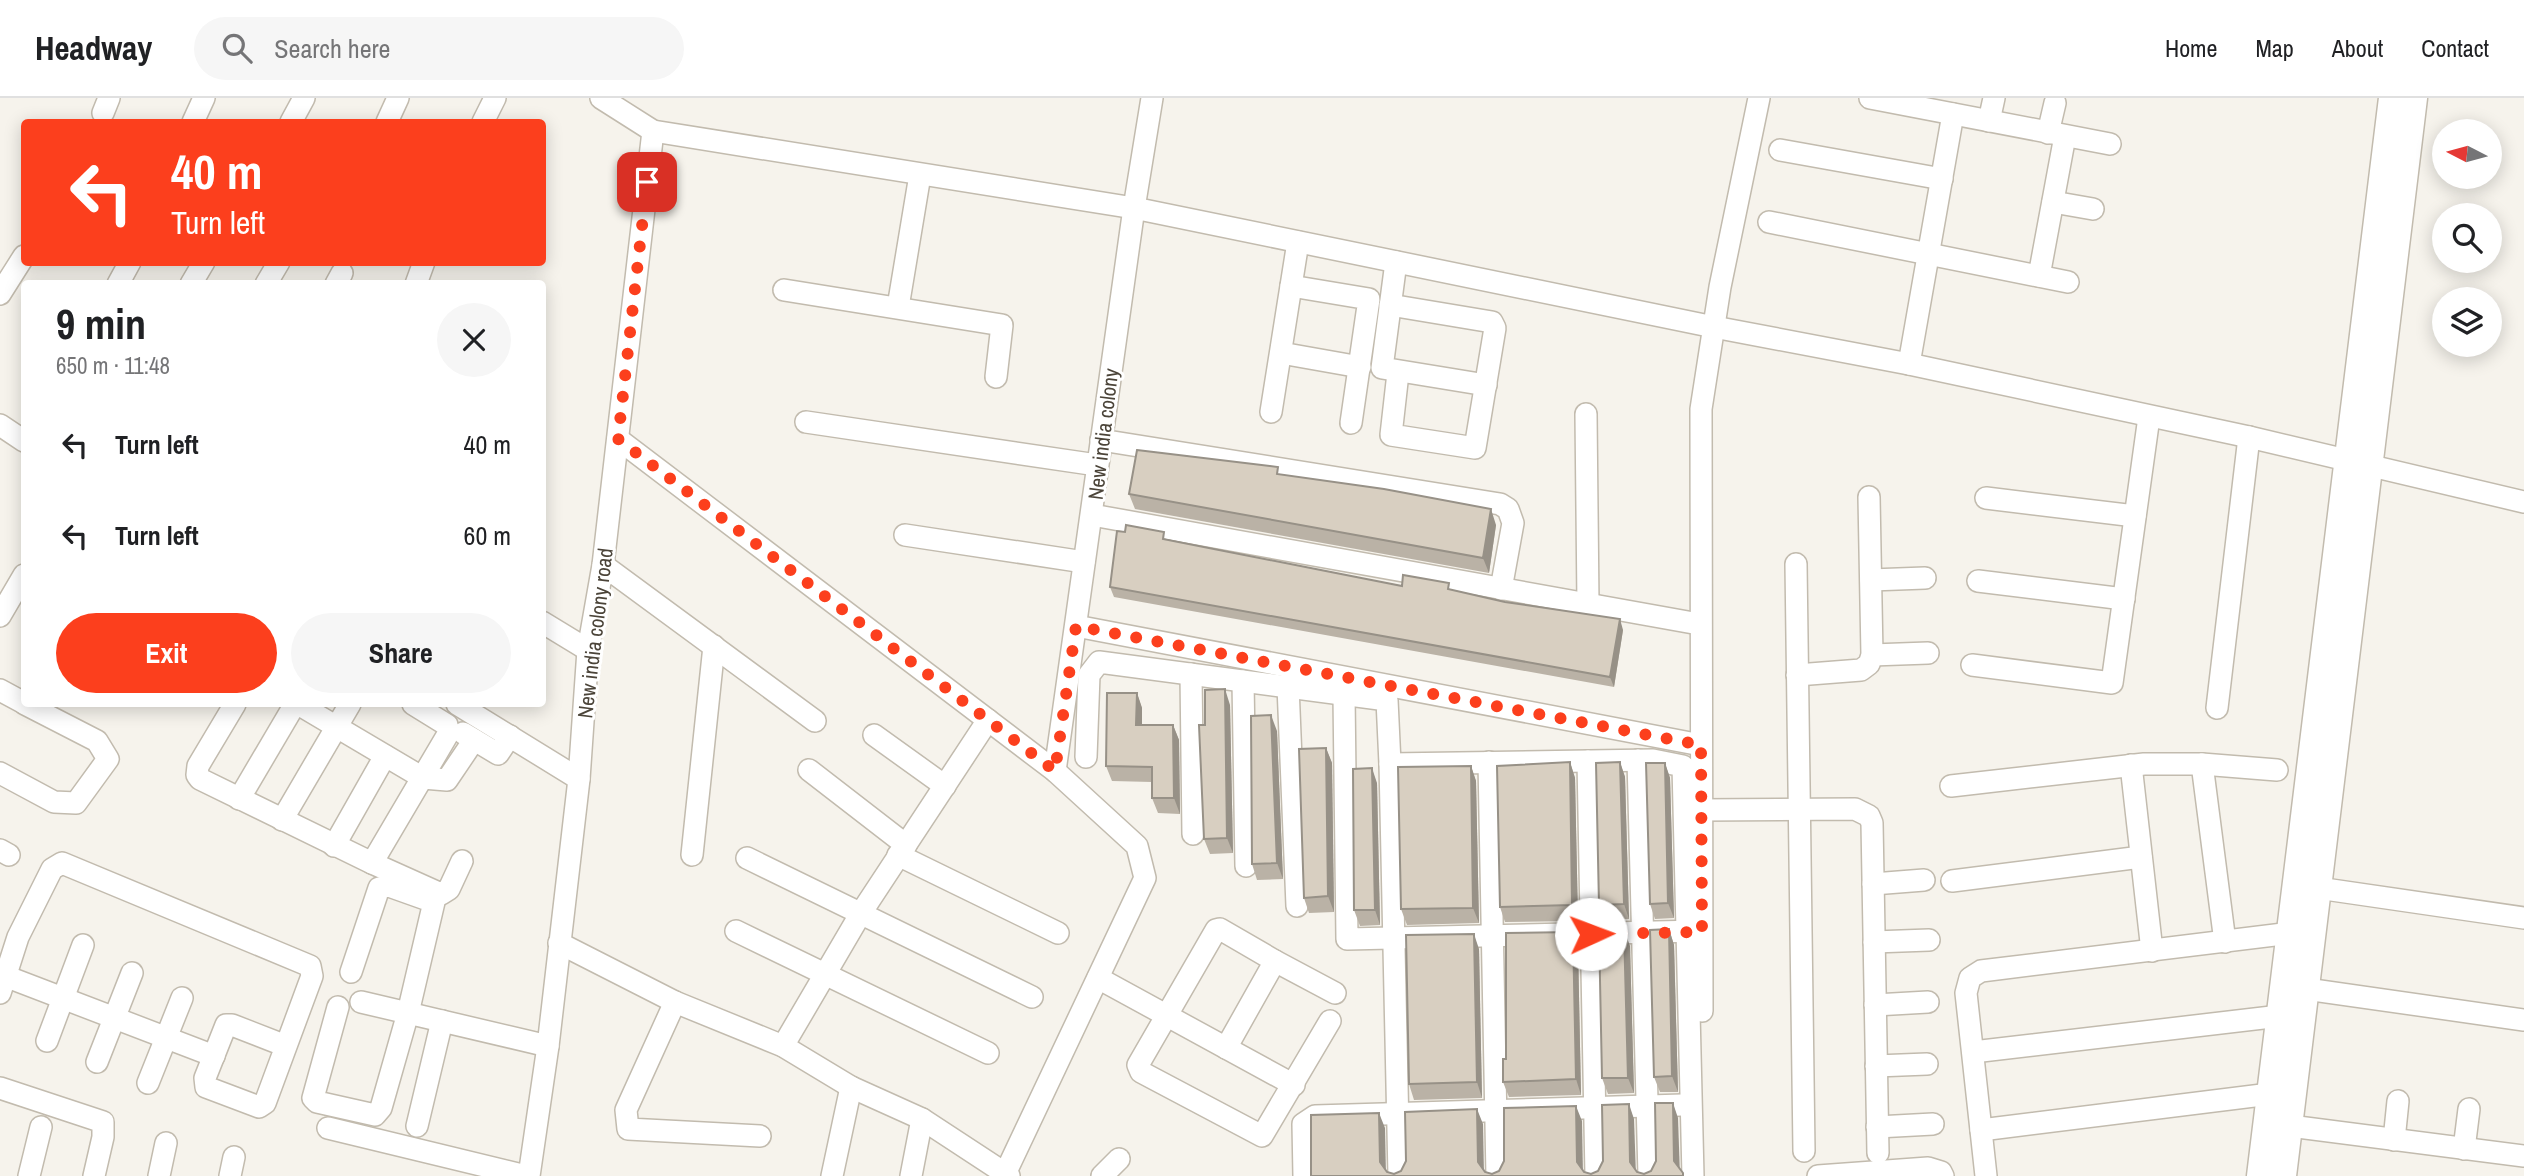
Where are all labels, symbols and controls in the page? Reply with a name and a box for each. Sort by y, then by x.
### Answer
search box [194,17,684,80]
text: Headway [35,26,152,70]
icon: search [218,29,256,67]
text: Search here [274,31,390,66]
text: Home [2165,32,2217,64]
text: Map [2255,32,2294,64]
text: About [2332,32,2383,64]
text: Contact [2421,32,2489,64]
north arrow [2432,119,2502,189]
map controls [2432,119,2502,357]
text: 40 m [171,138,263,204]
icon: left [56,147,147,238]
pin [617,152,677,212]
icon: arrive [628,163,666,201]
text: Turn left [171,201,265,244]
button: search [2432,203,2502,273]
button: layers [2432,287,2502,357]
text: 9 min [56,296,146,352]
button: close [437,303,511,377]
text: 650 m · 11:48 [56,350,170,381]
street label: New india colony [1081,366,1125,501]
icon: left [56,426,94,464]
text: Turn left [115,427,199,462]
text: 40 m [464,427,511,462]
icon: left [56,517,94,555]
text: Turn left [115,518,199,553]
text: 60 m [464,518,511,553]
street label: New india colony road [570,546,620,720]
button: Exit [56,613,277,693]
button: Share [291,613,511,693]
position arrow [1554,897,1628,971]

